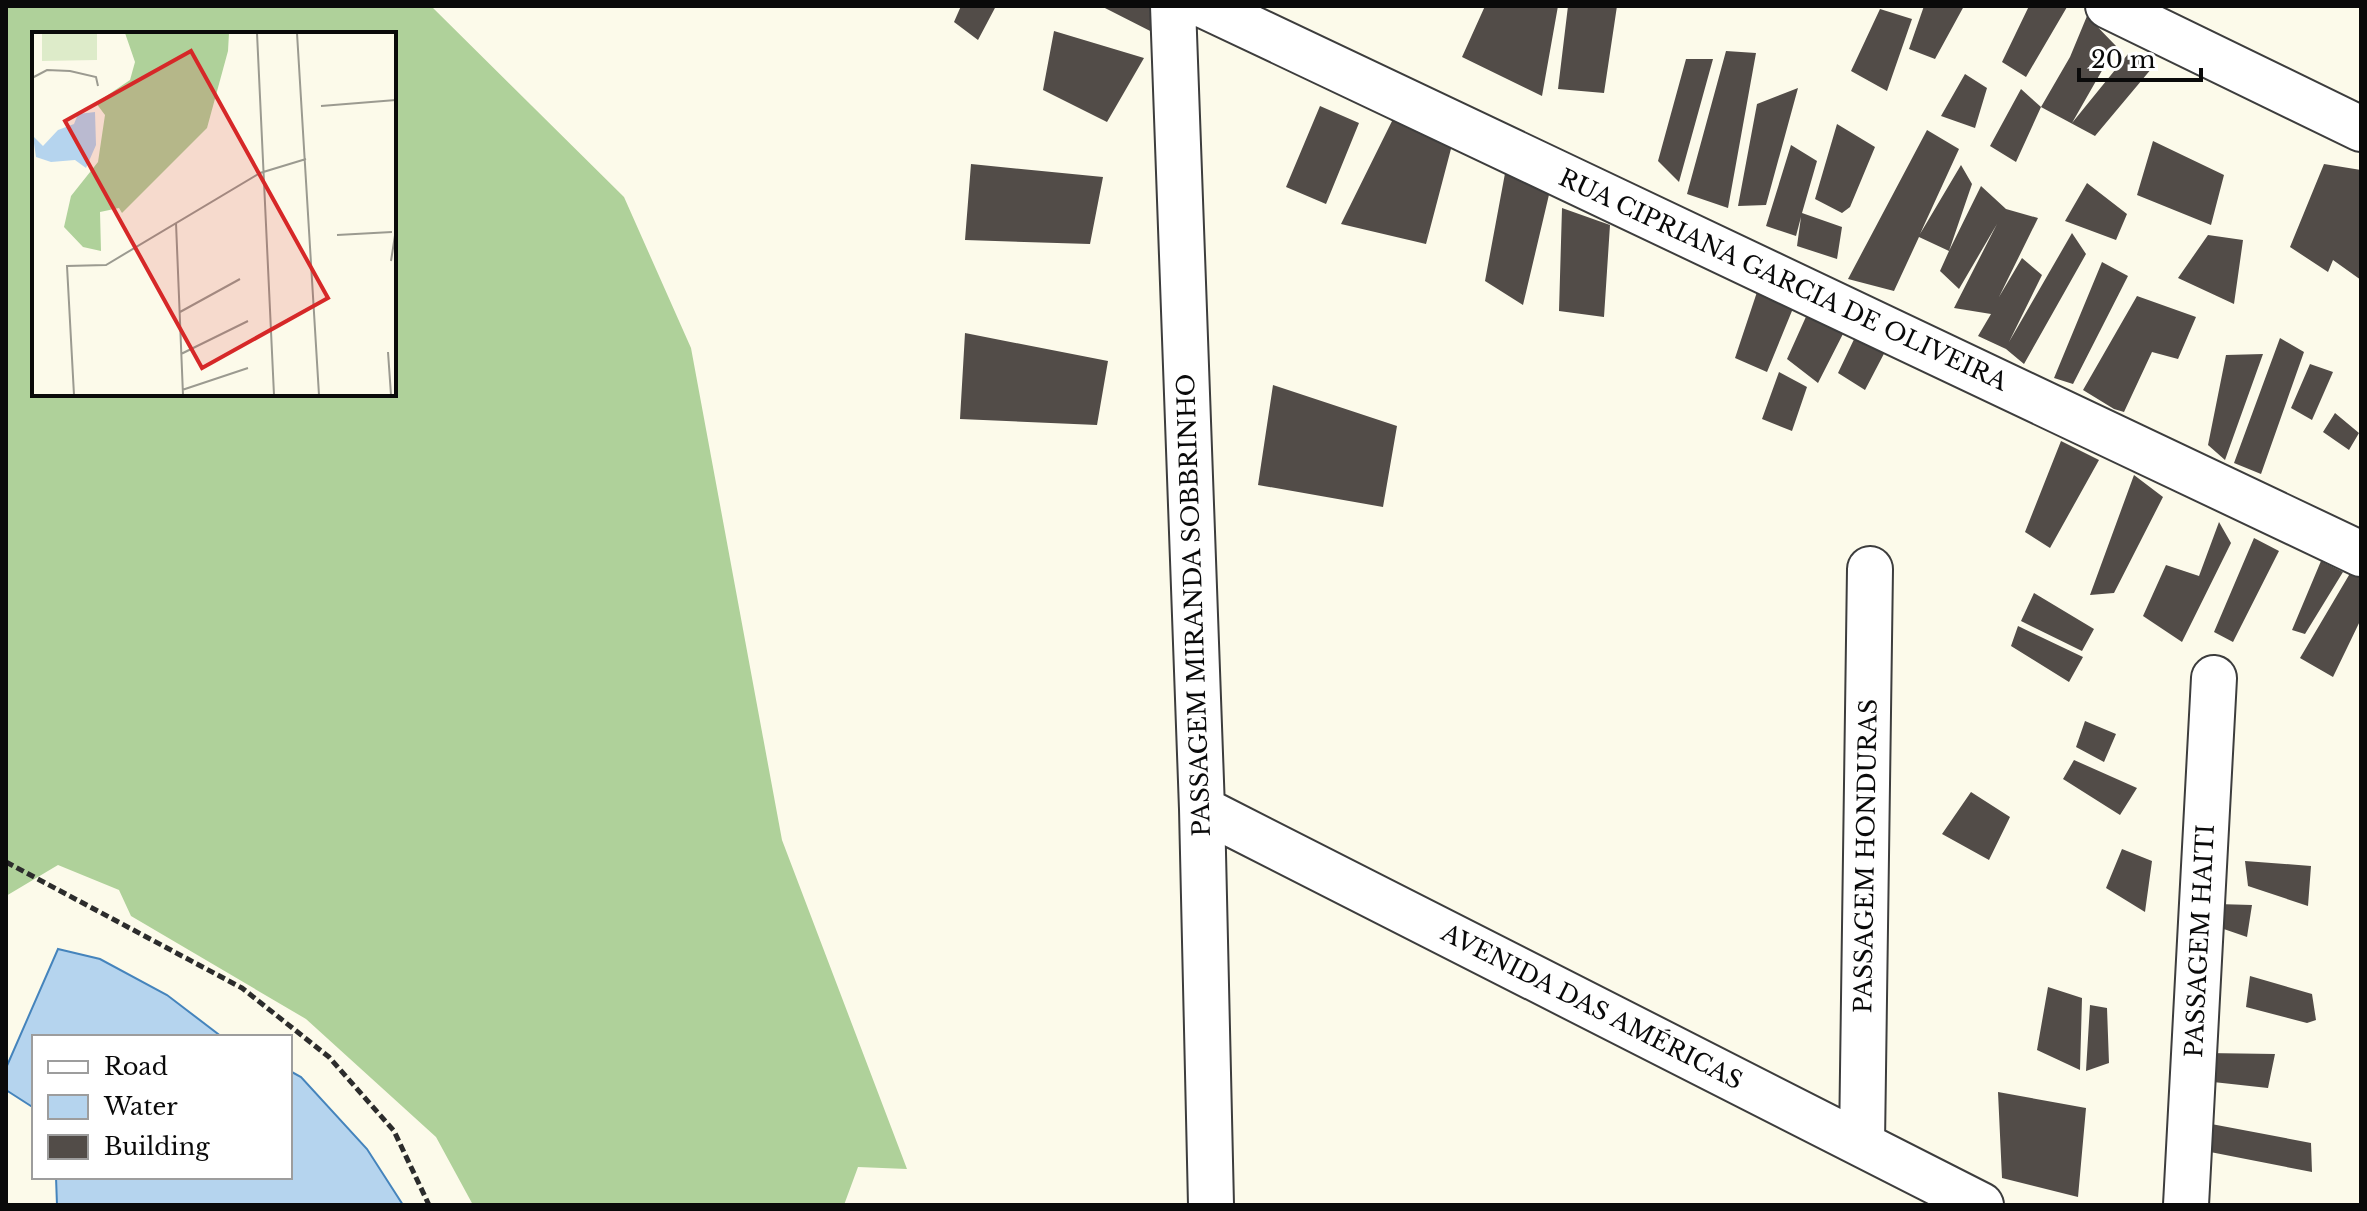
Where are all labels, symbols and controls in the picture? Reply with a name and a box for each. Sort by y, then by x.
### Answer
inset map [32,32,396,396]
scale bar [2079,32,2201,82]
text: 20 m [2091,45,2156,74]
street label: RUA CIPRIANA GARCIA DE OLIVEIRA [1554,163,2012,397]
street label: PASSAGEM MIRANDA SOBBRINHO [1171,373,1216,837]
street label: PASSAGEM HONDURAS [1848,699,1883,1013]
street label: PASSAGEM HAITI [2179,824,2220,1058]
street label: AVENIDA DAS AMÉRICAS [1436,917,1748,1095]
legend [32,1035,292,1179]
text: Road [104,1052,168,1081]
text: Water [103,1092,178,1121]
text: Building [104,1132,210,1161]

